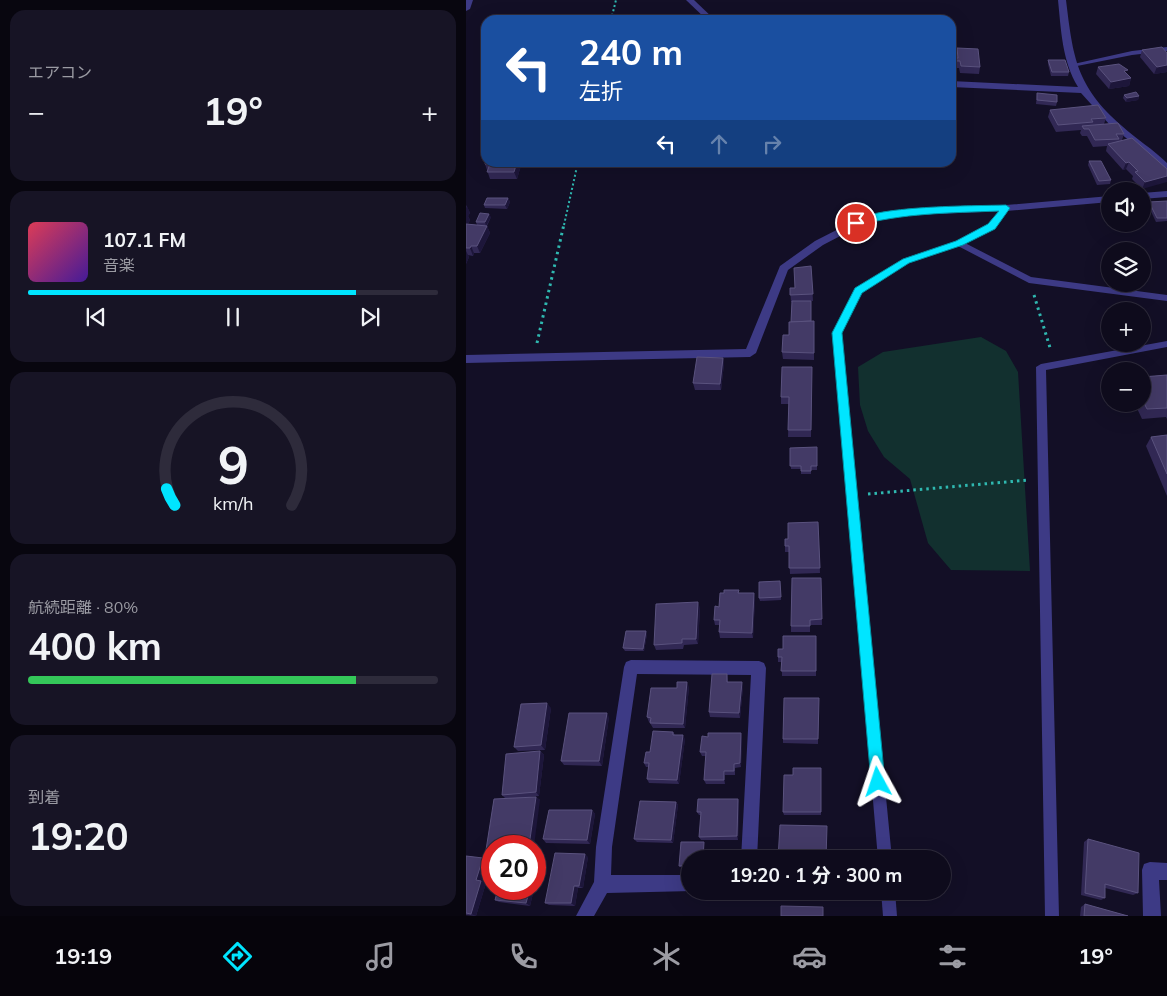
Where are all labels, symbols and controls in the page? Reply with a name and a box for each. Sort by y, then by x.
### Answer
text: 240 m [579,30,683,74]
icon: left [496,35,561,100]
text: エアコン [28,62,92,82]
text: 左折 [579,77,623,105]
text: 19° [203,87,263,135]
text: − [28,94,45,129]
text: + [421,94,438,129]
icon: left [652,130,680,158]
icon: ahead [705,130,733,158]
icon: right [758,130,786,158]
map controls [1101,182,1151,412]
button: sound [1101,182,1151,232]
pin [835,202,877,244]
icon: arrive [842,209,870,237]
text: 107.1 FM [103,228,186,252]
button: layers [1101,242,1151,292]
text: 音楽 [103,255,135,275]
button: + [1101,302,1151,352]
icon: previous [82,303,110,331]
icon: pause [219,303,247,331]
icon: next [356,303,384,331]
button: − [1101,362,1151,412]
text: 9 [217,432,249,497]
text: km/h [213,492,253,514]
text: 航続距離 · 80% [28,597,138,617]
text: 400 km [28,622,162,670]
position arrow [851,755,903,807]
text: 到着 [28,787,60,807]
text: 19:20 [28,812,129,860]
speed limit sign: 20 [481,835,546,900]
text: 19:20 · 1 分 · 300 m [730,863,902,887]
icon: directions [220,939,255,974]
icon: music [363,939,398,974]
icon: phone [506,939,541,974]
icon: climate [649,939,684,974]
icon: car [792,939,827,974]
icon: filters [935,939,970,974]
text: 19:19 [54,942,112,970]
text: 19° [1078,942,1113,970]

